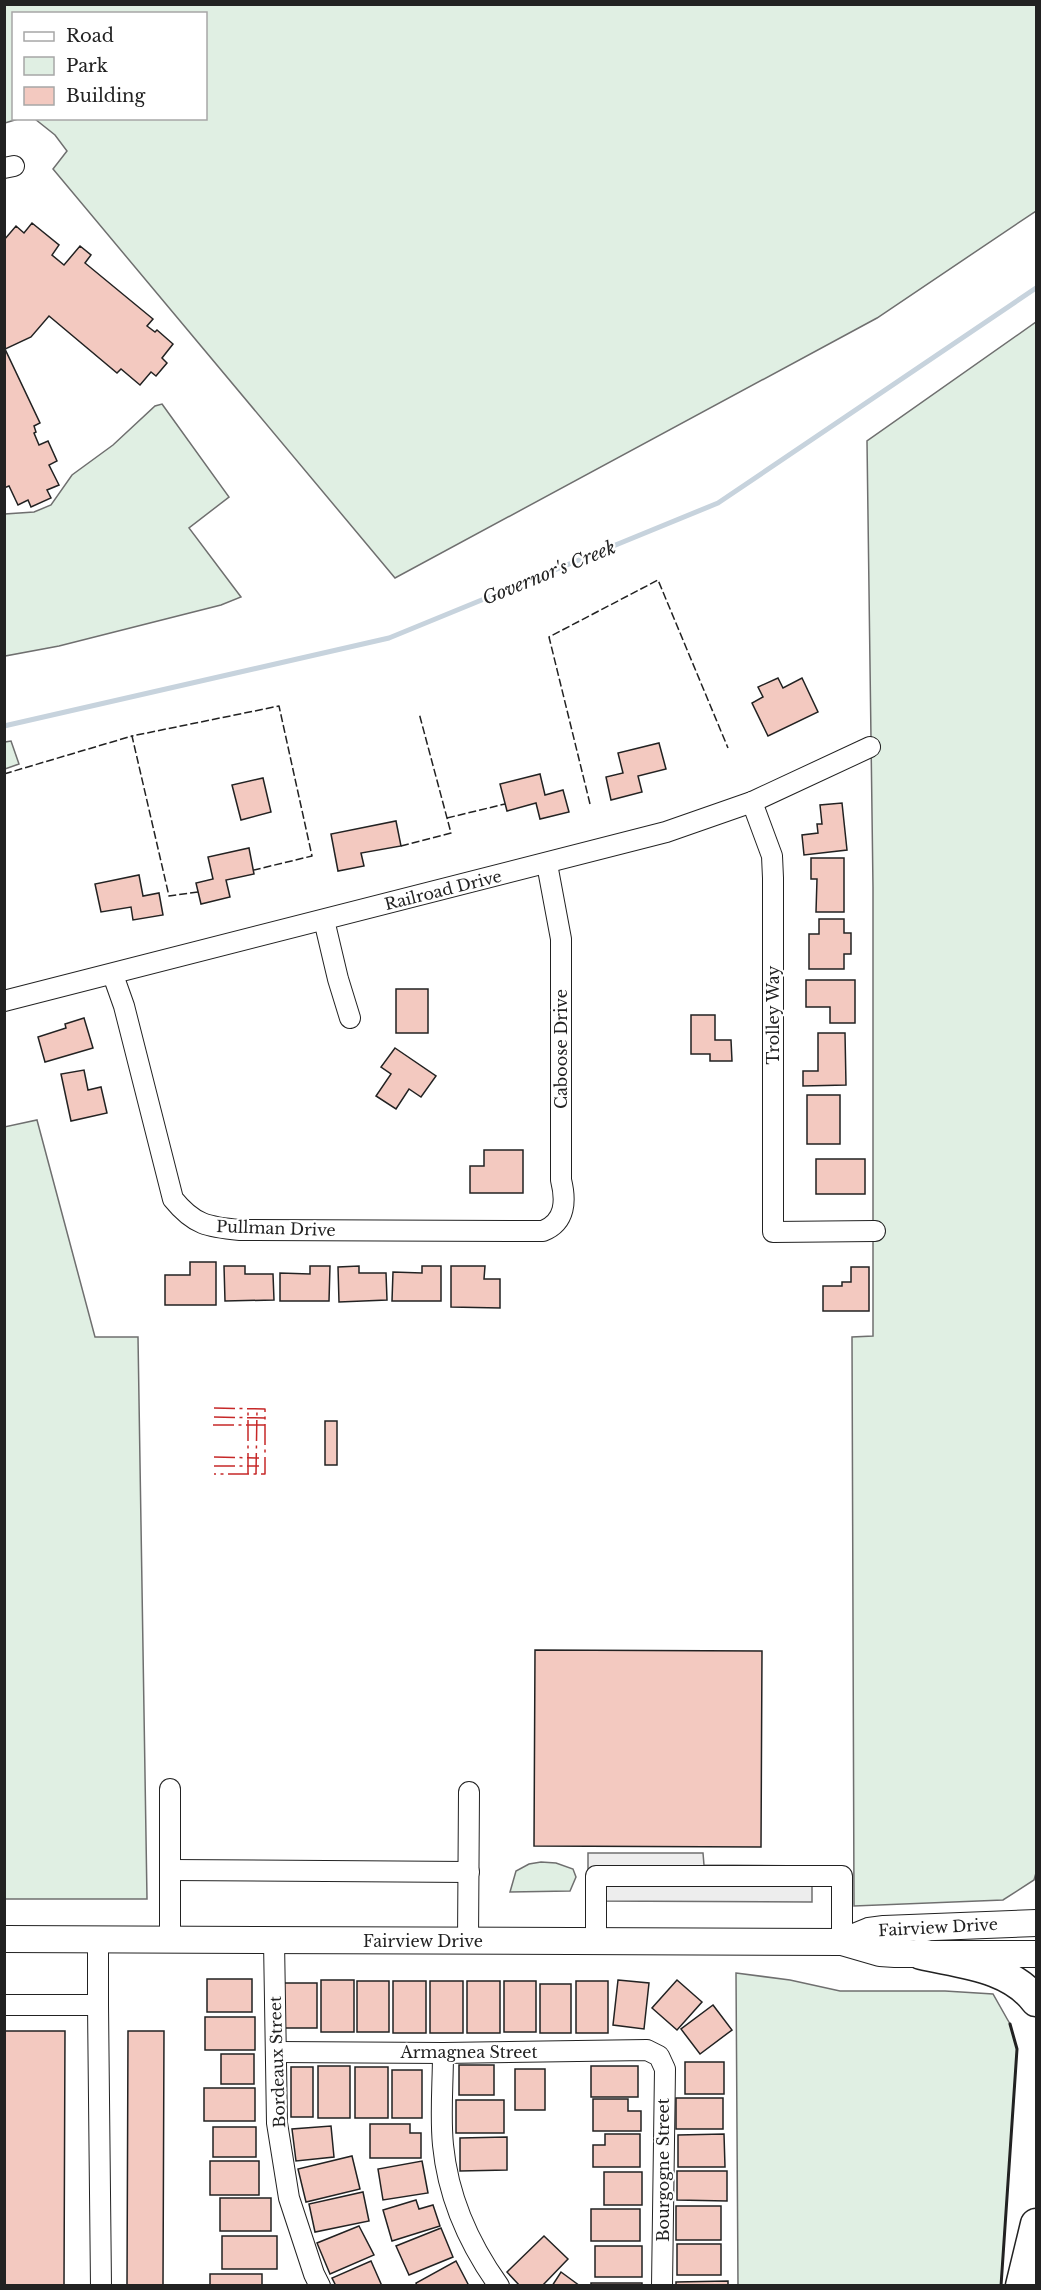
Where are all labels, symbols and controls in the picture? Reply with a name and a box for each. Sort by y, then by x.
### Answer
legend [12,12,207,120]
text: Road [66,25,114,47]
text: Park [66,55,108,77]
text: Building [66,85,145,107]
water label: Governor's Creek [479,536,619,610]
street label: Railroad Drive [382,866,504,914]
street label: Trolley Way [763,965,783,1064]
street label: Caboose Drive [551,989,571,1109]
street label: Pullman Drive [216,1216,336,1240]
street label: Fairview Drive [878,1914,998,1940]
street label: Fairview Drive [363,1931,483,1951]
street label: Bordeaux Street [265,1996,289,2128]
street label: Armagnea Street [399,2042,538,2062]
street label: Bourgogne Street [653,2098,673,2242]

